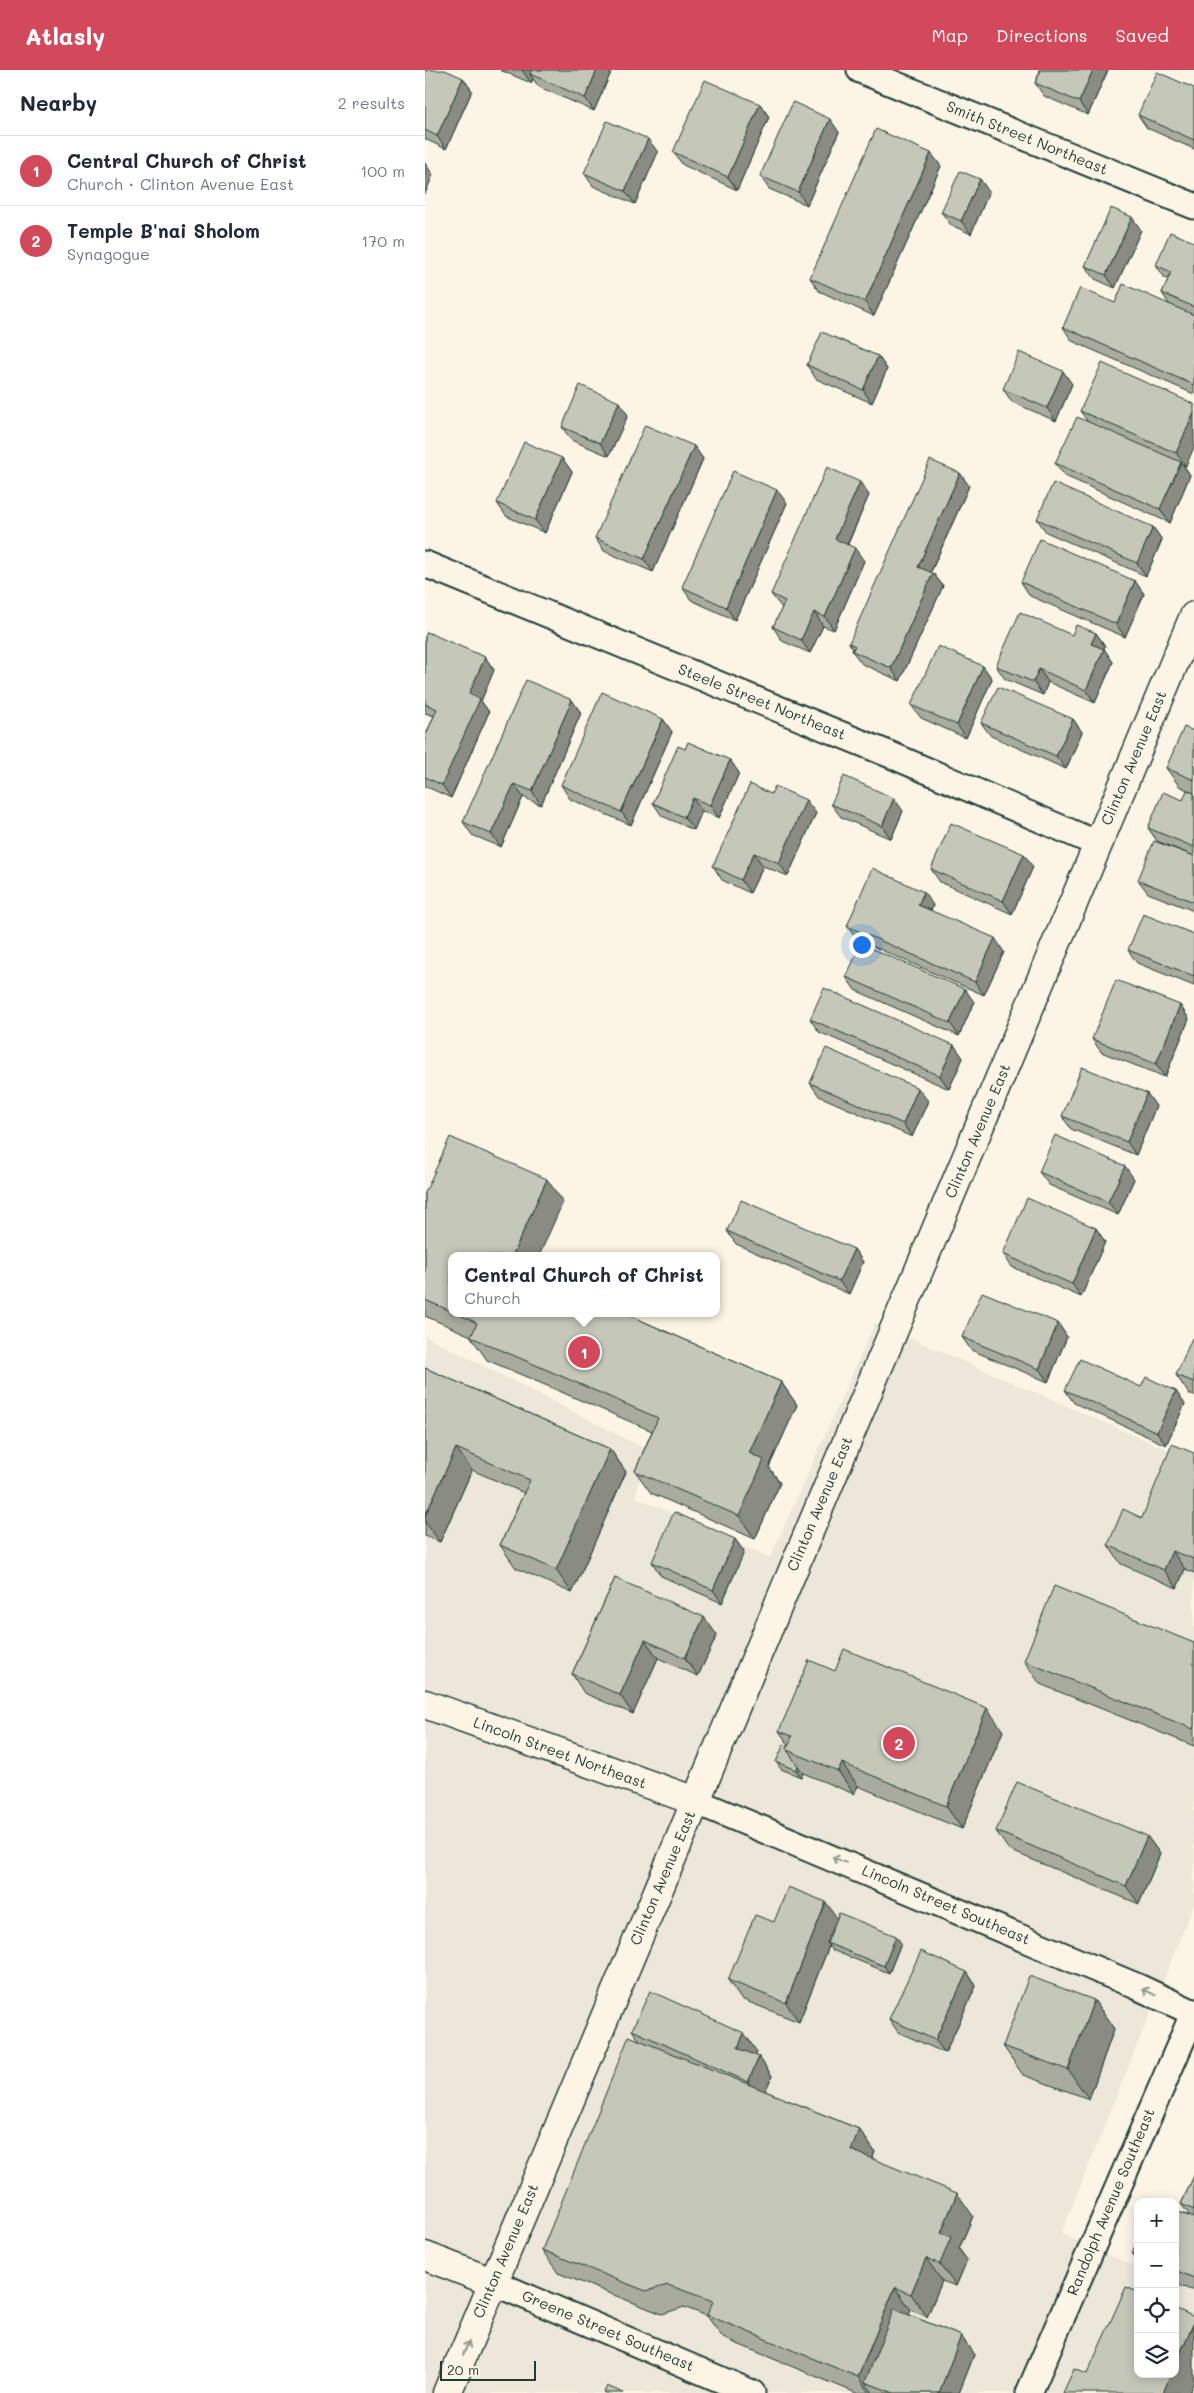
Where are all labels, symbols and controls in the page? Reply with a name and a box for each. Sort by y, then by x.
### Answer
text: Atlasly [25,20,105,51]
text: Map [931,23,968,47]
text: Directions [996,23,1088,47]
text: Saved [1116,23,1169,47]
text: Nearby [20,89,97,116]
text: 2 results [338,92,405,113]
street label: Smith Street Northeast [944,95,1111,179]
text: Central Church of Christ [67,148,306,173]
text: 1 [32,160,40,181]
text: 100 m [360,160,405,181]
text: Church · Clinton Avenue East [67,173,294,194]
text: Temple B'nai Sholom [67,218,260,243]
text: 2 [32,230,40,251]
text: 170 m [361,230,405,251]
text: Synagogue [67,243,150,264]
street label: Steele Street Northeast [676,658,849,744]
street label: Clinton Avenue East [1096,687,1171,828]
your location [849,932,875,958]
street label: Clinton Avenue East [940,1060,1015,1201]
popup [448,1252,720,1317]
text: Central Church of Christ [464,1262,704,1287]
text: Church [464,1287,520,1308]
pin: 1 [568,1333,600,1371]
street label: Clinton Avenue East [782,1433,857,1574]
street label: Lincoln Street Northeast [471,1711,650,1793]
pin: 2 [883,1724,915,1762]
street label: Clinton Avenue East [625,1807,700,1948]
one-way arrow [832,1855,847,1865]
street label: Lincoln Street Southeast [859,1860,1034,1949]
one-way arrow [1142,1987,1157,1997]
street label: Randolph Avenue Southeast [1061,2105,1159,2298]
street label: Clinton Avenue East [468,2180,543,2321]
map controls [1134,2198,1179,2378]
button: + [1134,2198,1179,2243]
button: − [1134,2243,1179,2288]
street label: Greene Street Southeast [519,2285,698,2375]
button: locate [1134,2288,1179,2333]
button: layers [1134,2333,1179,2378]
one-way arrow [461,2341,471,2356]
scale bar [440,2358,536,2381]
text: 20 m [447,2360,479,2379]

